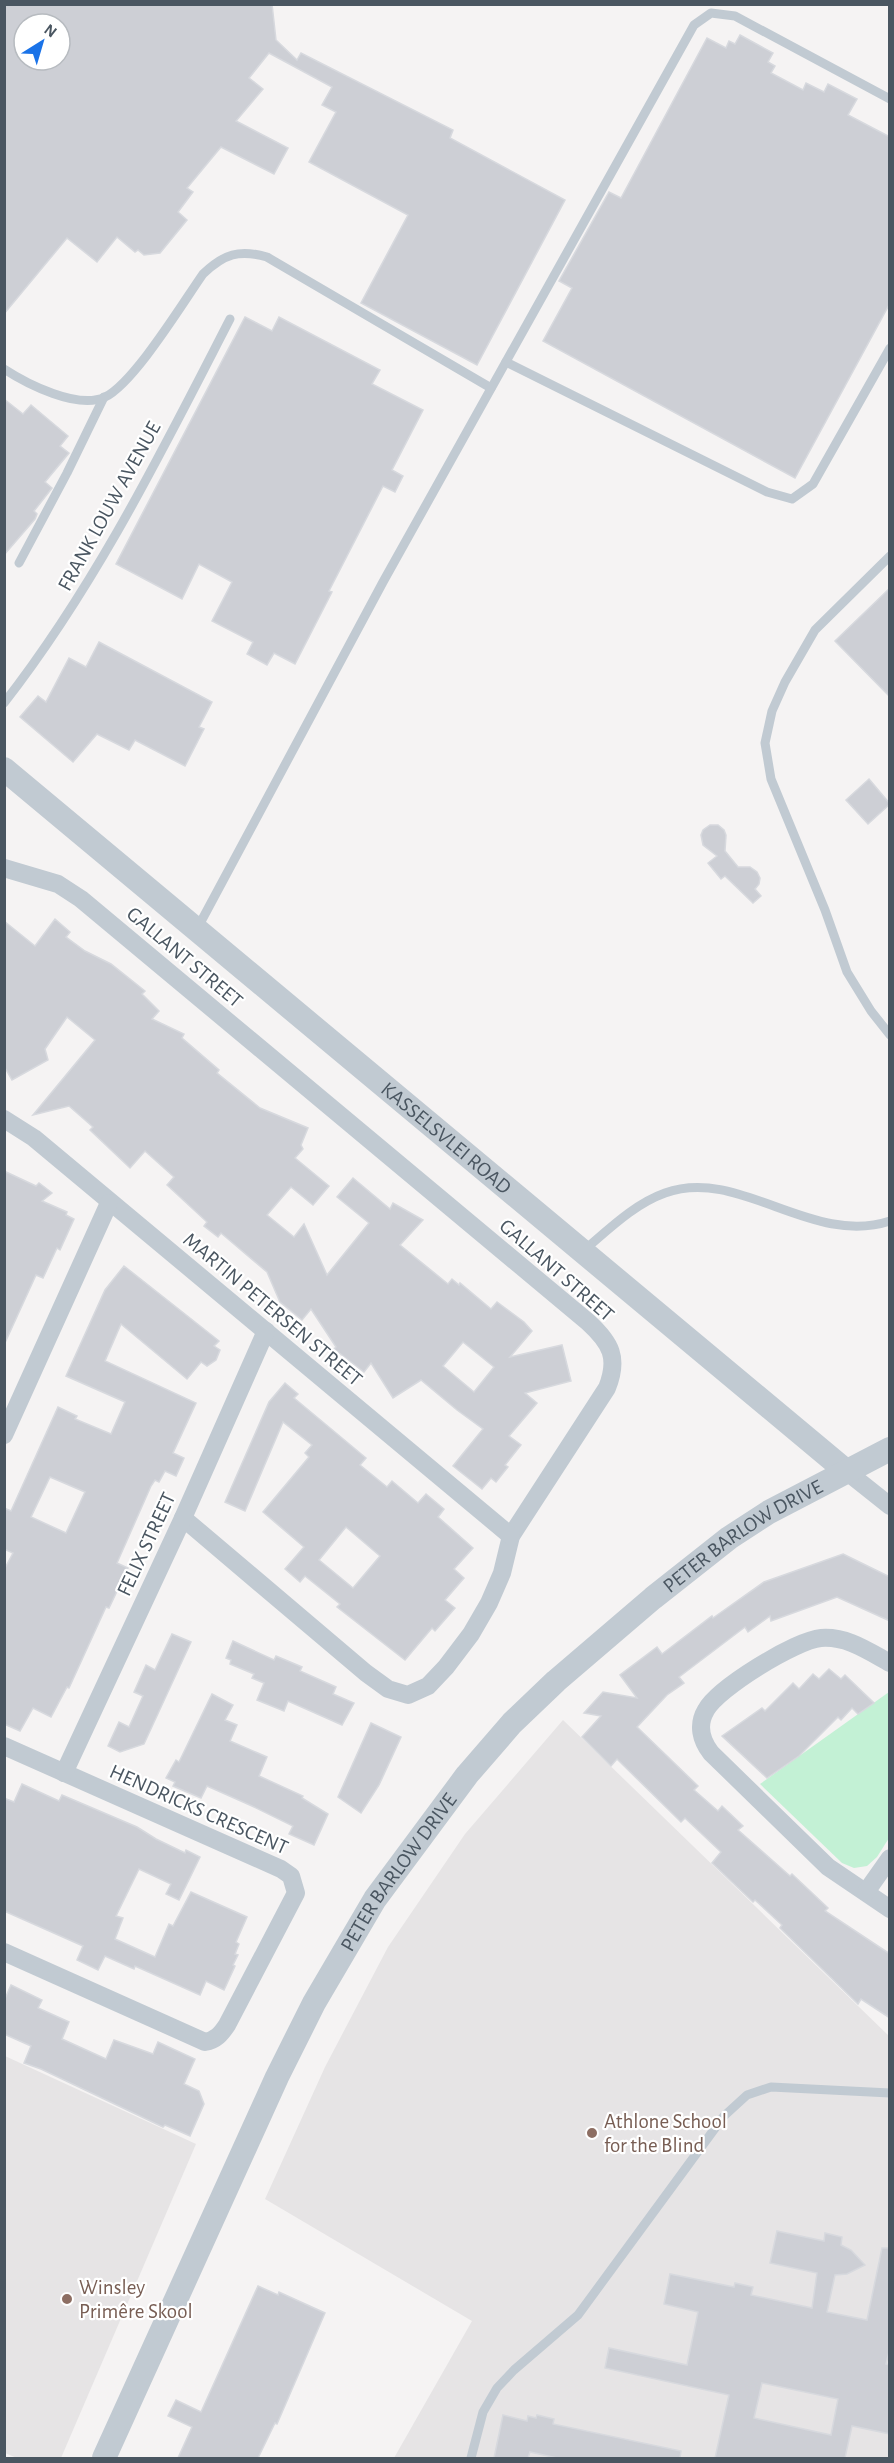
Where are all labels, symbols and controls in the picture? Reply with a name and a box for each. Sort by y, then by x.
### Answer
north arrow [12,12,72,72]
text: N [41,21,60,41]
street label: FRANK LOUW AVENUE [54,418,165,594]
street label: GALLANT STREET [123,903,247,1012]
street label: KASSELSVLEI ROAD [377,1078,515,1198]
street label: GALLANT STREET [495,1215,618,1326]
street label: MARTIN PETERSEN STREET [179,1229,366,1390]
street label: PETER BARLOW DRIVE [659,1476,826,1597]
street label: FELIX STREET [113,1489,180,1599]
street label: HENDRICKS CRESCENT [106,1761,291,1858]
street label: PETER BARLOW DRIVE [337,1789,461,1955]
place label: Athlone School for the Blind [604,2111,727,2156]
marker: Athlone School for the Blind [585,2126,599,2140]
place label: Winsley Primêre Skool [79,2277,193,2322]
marker: Winsley Primêre Skool [60,2292,74,2306]

